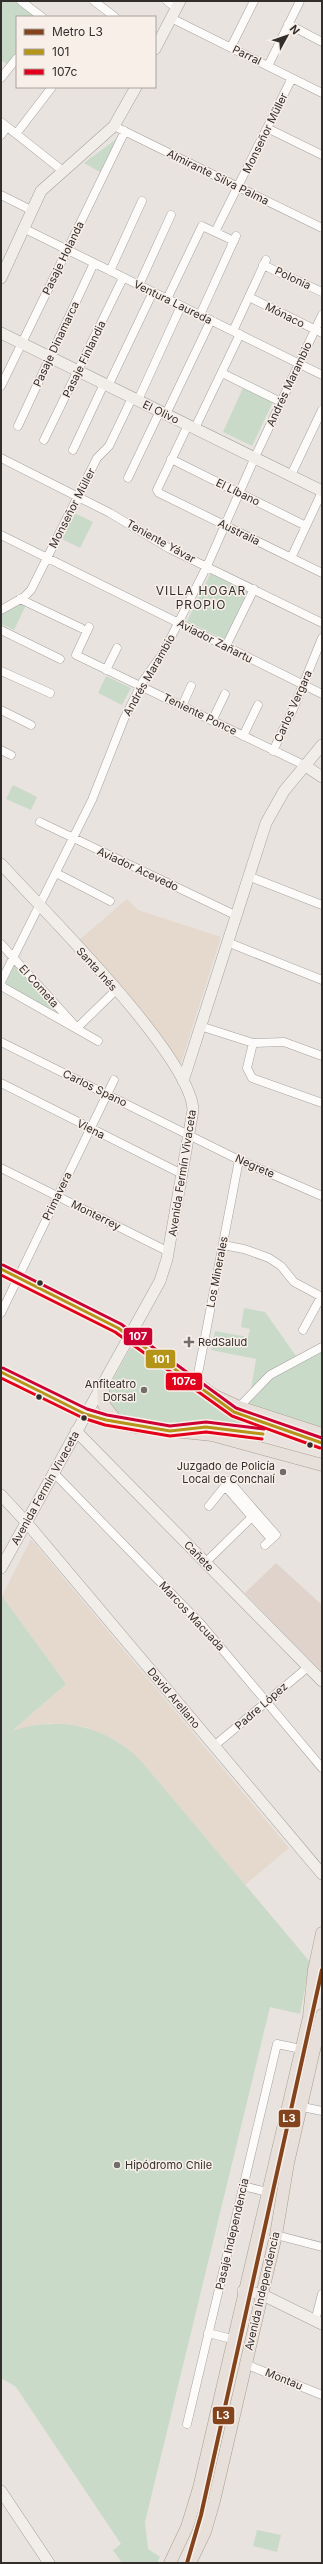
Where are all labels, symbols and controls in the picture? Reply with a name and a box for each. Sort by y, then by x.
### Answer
legend [16,16,156,88]
north arrow [267,16,307,56]
text: N [287,22,303,37]
text: Metro L3 [52,24,103,39]
street label: Parral [230,42,264,68]
text: 101 [52,44,69,59]
text: 107c [52,64,77,79]
street label: Monseñor Müller [239,90,291,176]
street label: Almirante Silva Palma [165,146,271,208]
street label: Pasaje Holanda [39,219,87,297]
street label: Polonia [273,264,313,292]
street label: Ventura Laureda [131,277,215,327]
street label: Pasaje Dinamarca [30,299,82,389]
street label: Mónaco [263,299,307,331]
street label: Pasaje Finlandia [59,318,109,400]
street label: Andrés Marambio [263,339,315,429]
street label: El Olivo [141,397,182,427]
street label: Monseñor Müller [46,466,98,550]
street label: El Líbano [214,475,263,509]
street label: Teniente Yávar [124,516,198,566]
street label: Australia [216,516,262,548]
district label: VILLA HOGAR PROPIO [156,583,246,612]
street label: Aviador Zañartu [175,616,255,666]
street label: Andrés Marambio [120,631,178,718]
street label: Carlos Vergara [271,668,315,744]
street label: Teniente Ponce [161,690,239,738]
street label: Aviador Acevedo [95,844,181,894]
street label: Santa Inés [74,944,121,994]
street label: El Cometa [16,962,62,1010]
street label: Carlos Spano [61,1066,130,1110]
street label: Avenida Fermín Vivaceta [165,1109,199,1237]
street label: Viena [75,1116,107,1142]
street label: Negrete [233,1151,277,1181]
street label: Primavera [39,1169,75,1223]
street label: Monterrey [69,1197,123,1233]
street label: Los Minerales [203,1235,231,1309]
unlabelled marker [35,1278,45,1288]
line badge: 107 [123,1327,153,1346]
text: 107 [129,1329,147,1343]
place label: RedSalud [198,1335,247,1349]
marker: RedSalud [183,1336,195,1348]
line badge: 101 [145,1349,176,1369]
text: 101 [153,1352,170,1366]
line badge: 107c [165,1372,203,1391]
text: 107c [172,1374,197,1388]
place label: Anfiteatro Dorsal [85,1377,136,1404]
marker: Anfiteatro Dorsal [139,1385,149,1395]
unlabelled marker [34,1392,44,1402]
unlabelled marker [79,1413,89,1423]
street label: Avenida Fermín Vivaceta [8,1429,82,1547]
unlabelled marker [305,1440,315,1450]
place label: Juzgado de Policía Local de Conchalí [177,1459,275,1486]
marker: Juzgado de Policía Local de Conchalí [278,1467,288,1477]
street label: Cañete [181,1538,217,1574]
street label: Marcos Macuada [156,1578,228,1654]
street label: David Arellano [144,1665,204,1732]
street label: Padre López [232,1679,290,1733]
line badge: L3 [278,2109,301,2128]
text: L3 [282,2111,296,2125]
place label: Hipódromo Chile [125,2158,212,2172]
marker: Hipódromo Chile [112,2160,122,2170]
street label: Pasaje Independencia [212,2177,252,2291]
street label: Avenida Independencia [242,2230,282,2352]
street label: Montau [263,2365,305,2393]
line badge: L3 [212,2406,235,2425]
text: L3 [216,2408,230,2422]

